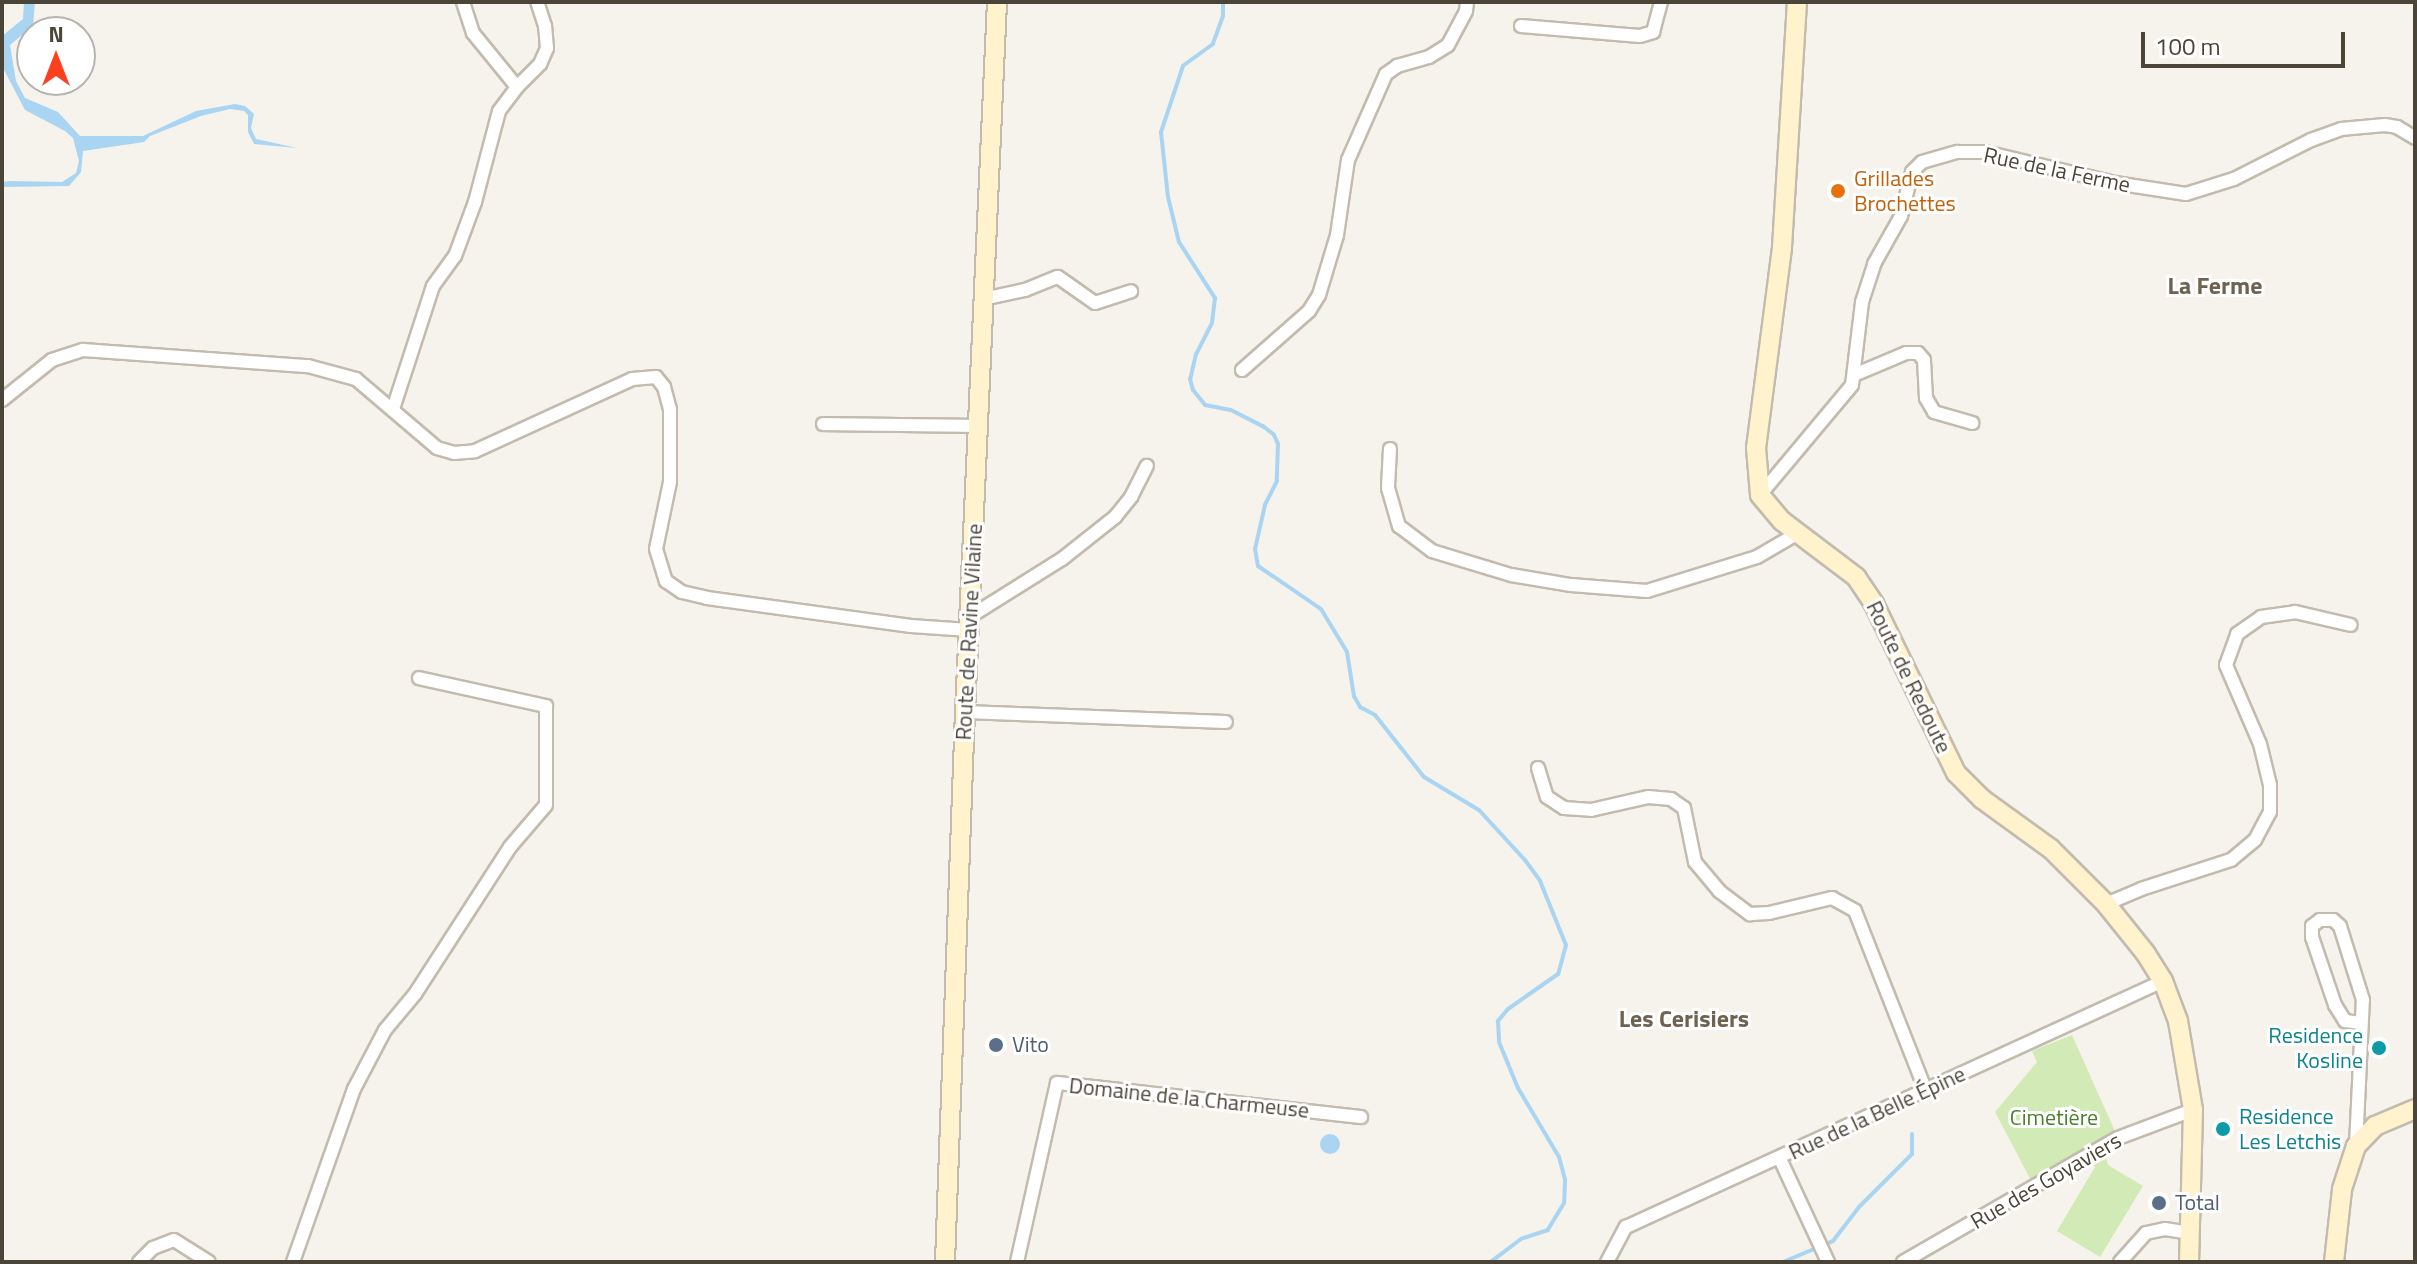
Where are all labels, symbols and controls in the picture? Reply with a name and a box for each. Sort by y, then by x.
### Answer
north arrow [16,16,96,96]
scale bar [2145,16,2349,66]
text: N [48,17,64,51]
text: 100 m [2155,28,2221,64]
street label: Rue de la Ferme [1981,142,2133,198]
place label: Grillades Brochettes [1854,165,1956,216]
marker: Grillades Brochettes [1829,182,1847,200]
district label: La Ferme [2168,272,2262,300]
street label: Route de Ravine Vilaine [950,523,988,741]
street label: Route de Redoute [1861,597,1957,757]
district label: Les Cerisiers [1619,1005,1749,1033]
place label: Residence Kosline [2268,1022,2363,1074]
place label: Vito [1012,1032,1049,1058]
marker: Vito [987,1036,1005,1054]
marker: Residence Kosline [2370,1039,2388,1057]
street label: Rue de la Belle Épine [1784,1060,1970,1166]
street label: Domaine de la Charmeuse [1068,1072,1310,1124]
place label: Residence Les Letchis [2239,1103,2341,1154]
park label: Cimetière [2010,1105,2098,1131]
marker: Residence Les Letchis [2214,1120,2232,1138]
street label: Rue des Goyaviers [1966,1127,2126,1235]
place label: Total [2175,1190,2220,1216]
marker: Total [2150,1194,2168,1212]

